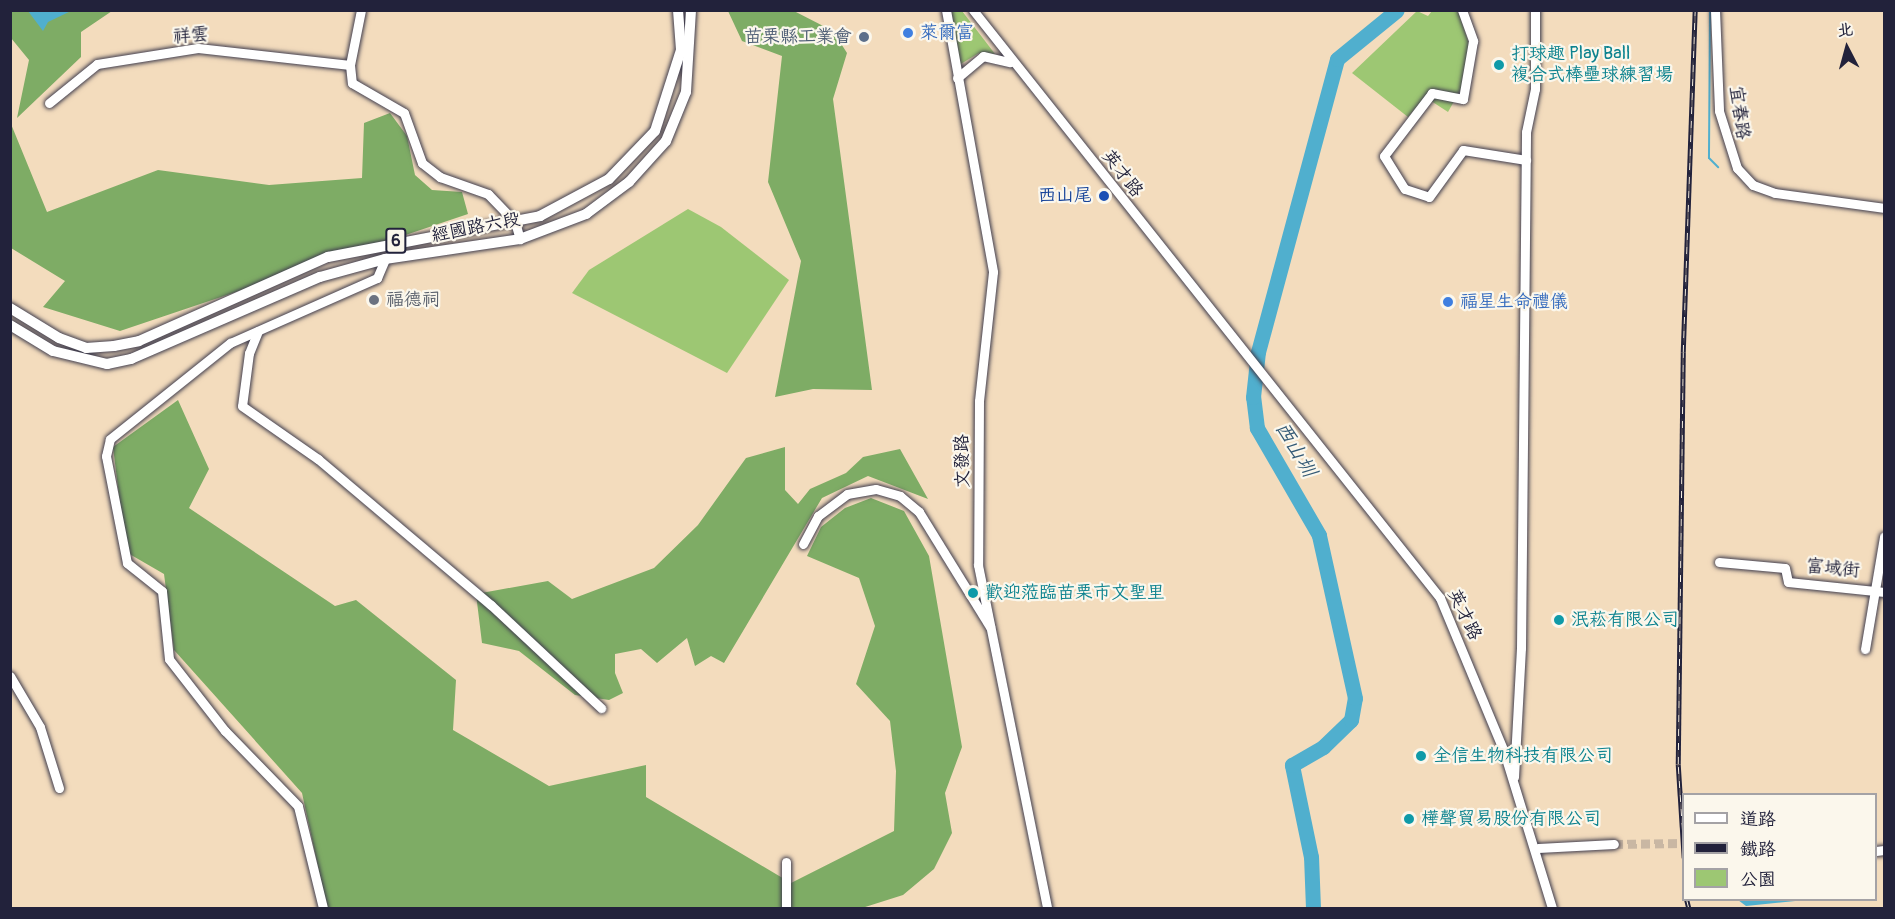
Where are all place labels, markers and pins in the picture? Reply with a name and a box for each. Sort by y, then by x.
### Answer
place label: 萊爾富 [920,22,974,44]
place label: 苗栗縣工業會 [744,26,852,48]
marker: 萊爾富 [901,26,915,40]
marker: 苗栗縣工業會 [857,30,871,44]
place label: 打球趣 Play Ball 複合式棒壘球練習場 [1511,44,1673,86]
marker: 打球趣 Play Ball 複合式棒壘球練習場 [1492,58,1506,72]
place label: 西山尾 [1038,185,1092,207]
marker: 西山尾 [1097,189,1111,203]
place label: 福德祠 [386,289,440,311]
place label: 福星生命禮儀 [1460,291,1568,313]
marker: 福德祠 [367,293,381,307]
marker: 福星生命禮儀 [1441,295,1455,309]
place label: 歡迎蒞臨苗栗市文聖里 [985,582,1165,604]
marker: 歡迎蒞臨苗栗市文聖里 [966,586,980,600]
place label: 泯菘有限公司 [1571,609,1679,631]
marker: 泯菘有限公司 [1552,613,1566,627]
place label: 全信生物科技有限公司 [1433,745,1613,767]
marker: 全信生物科技有限公司 [1414,749,1428,763]
place label: 樺聲貿易股份有限公司 [1421,808,1601,830]
marker: 樺聲貿易股份有限公司 [1402,812,1416,826]

